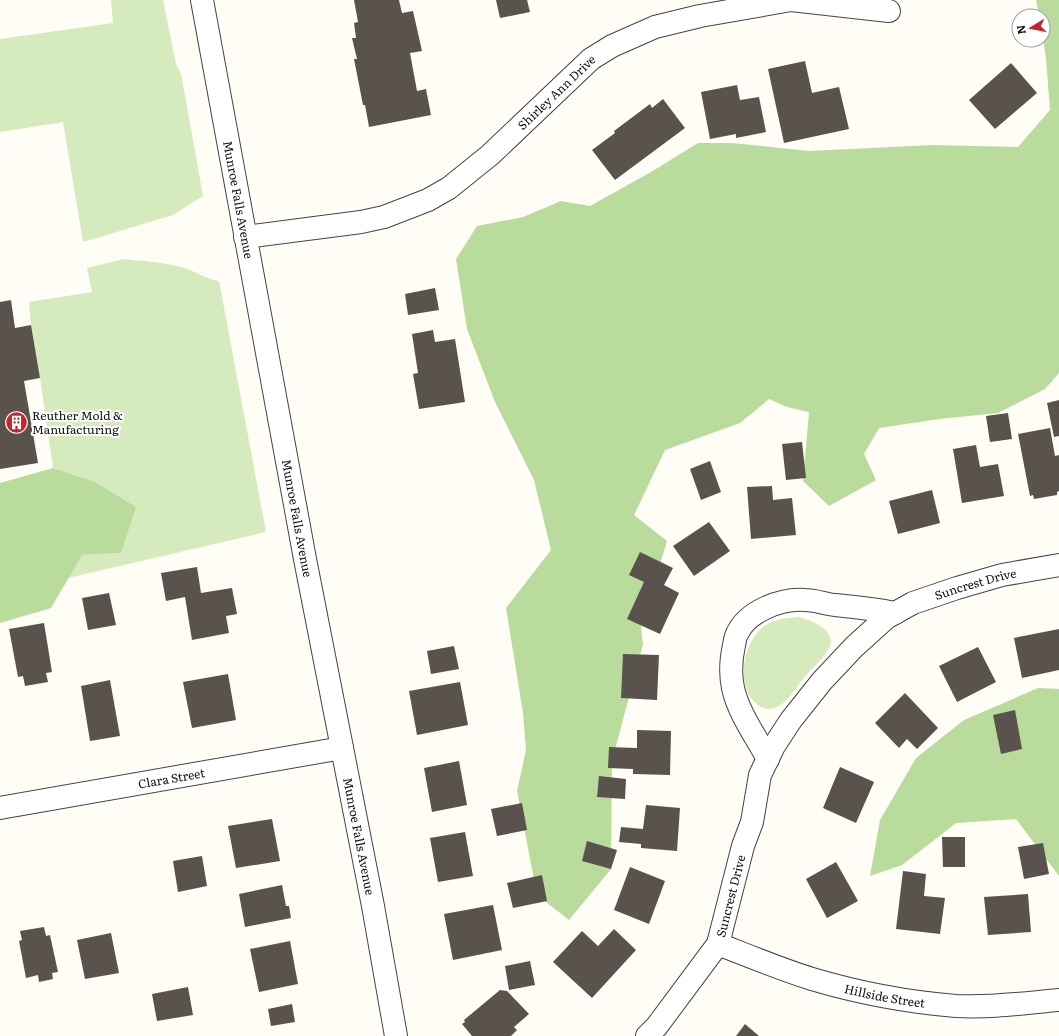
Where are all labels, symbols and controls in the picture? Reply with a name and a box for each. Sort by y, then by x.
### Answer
north arrow [1011,8,1051,48]
text: N [1011,24,1029,36]
street label: Shirley Ann Drive [513,50,599,134]
street label: Munroe Falls Avenue [219,139,258,260]
place label: Reuther Mold & Manufacturing [32,406,123,438]
building icon: Reuther Mold & Manufacturing [3,409,29,435]
street label: Munroe Falls Avenue [278,458,317,579]
street label: Suncrest Drive [932,564,1018,604]
street label: Clara Street [137,763,206,793]
street label: Munroe Falls Avenue [339,776,380,897]
street label: Suncrest Drive [711,853,749,939]
street label: Hillside Street [842,979,926,1012]

